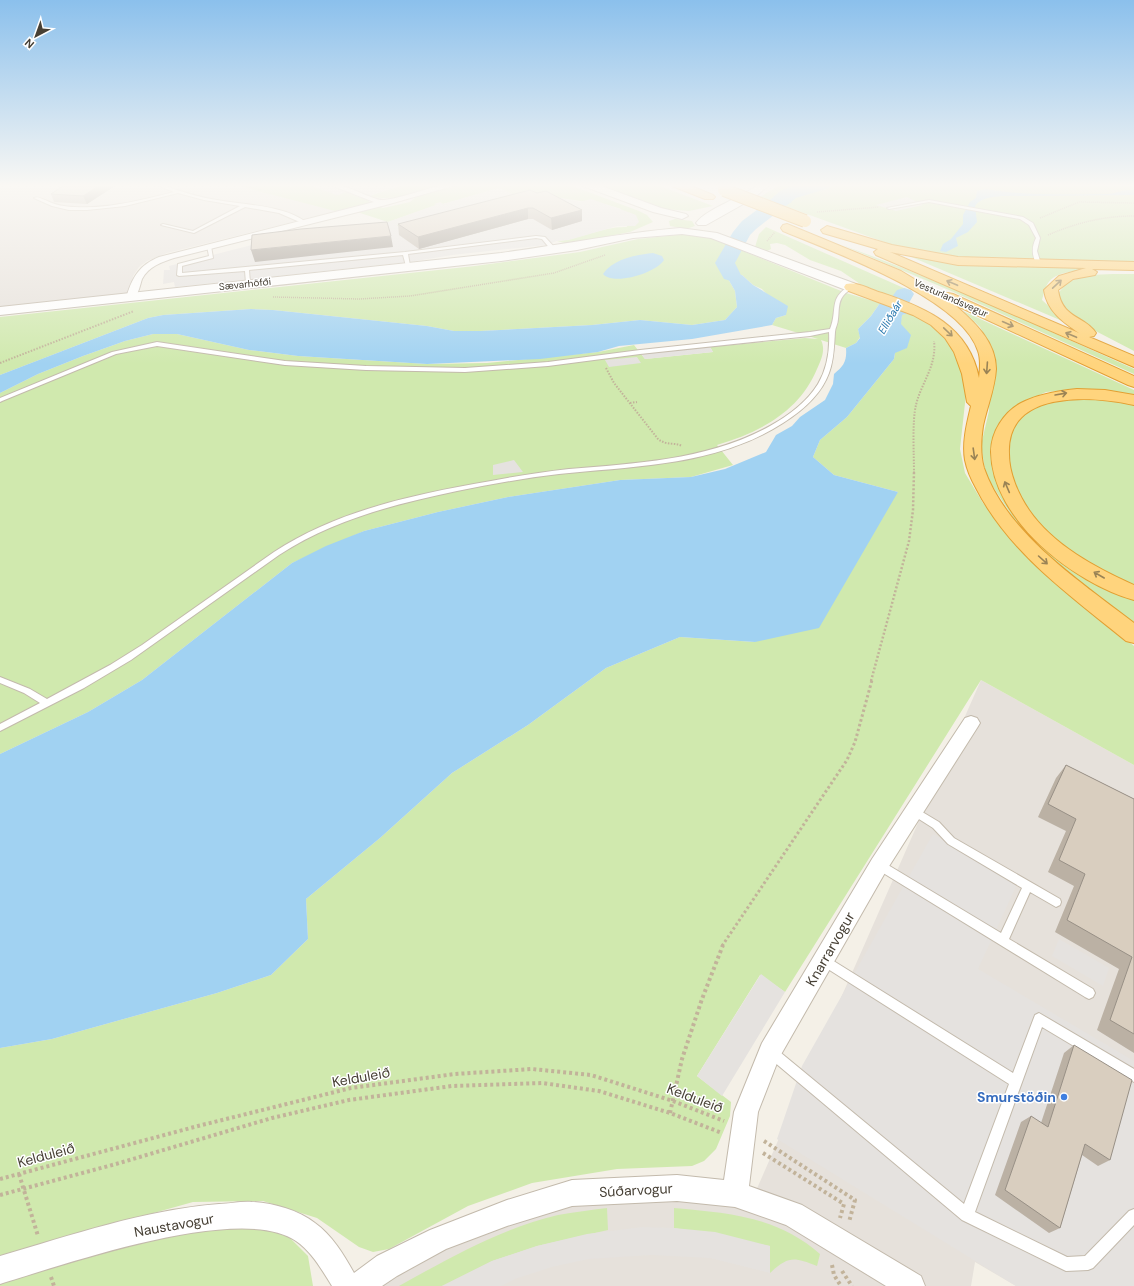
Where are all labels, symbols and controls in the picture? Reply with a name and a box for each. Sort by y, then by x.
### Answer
north arrow [16,16,56,56]
text: N [22,36,37,51]
street label: Sævarhöfði [218,275,272,293]
street label: Vesturlandsvegur [912,276,990,320]
one-way arrow [947,279,959,286]
one-way arrow [1052,279,1062,288]
water label: Elliðaár [875,297,906,336]
one-way arrow [1002,321,1014,328]
one-way arrow [943,328,953,337]
one-way arrow [1066,331,1078,338]
one-way arrow [983,361,990,374]
one-way arrow [1054,390,1067,398]
one-way arrow [970,447,978,460]
one-way arrow [1003,482,1010,494]
one-way arrow [1038,556,1048,565]
one-way arrow [1093,571,1105,579]
street label: Knarrarvogur [801,909,859,989]
street label: Kelduleið [331,1063,391,1091]
street label: Kelduleið [664,1079,726,1117]
place label: Smurstöðin [977,1088,1056,1106]
marker: Smurstöðin [1059,1092,1069,1102]
street label: Kelduleið [15,1139,77,1171]
street label: Súðarvogur [599,1179,673,1201]
street label: Naustavogur [133,1209,215,1241]

